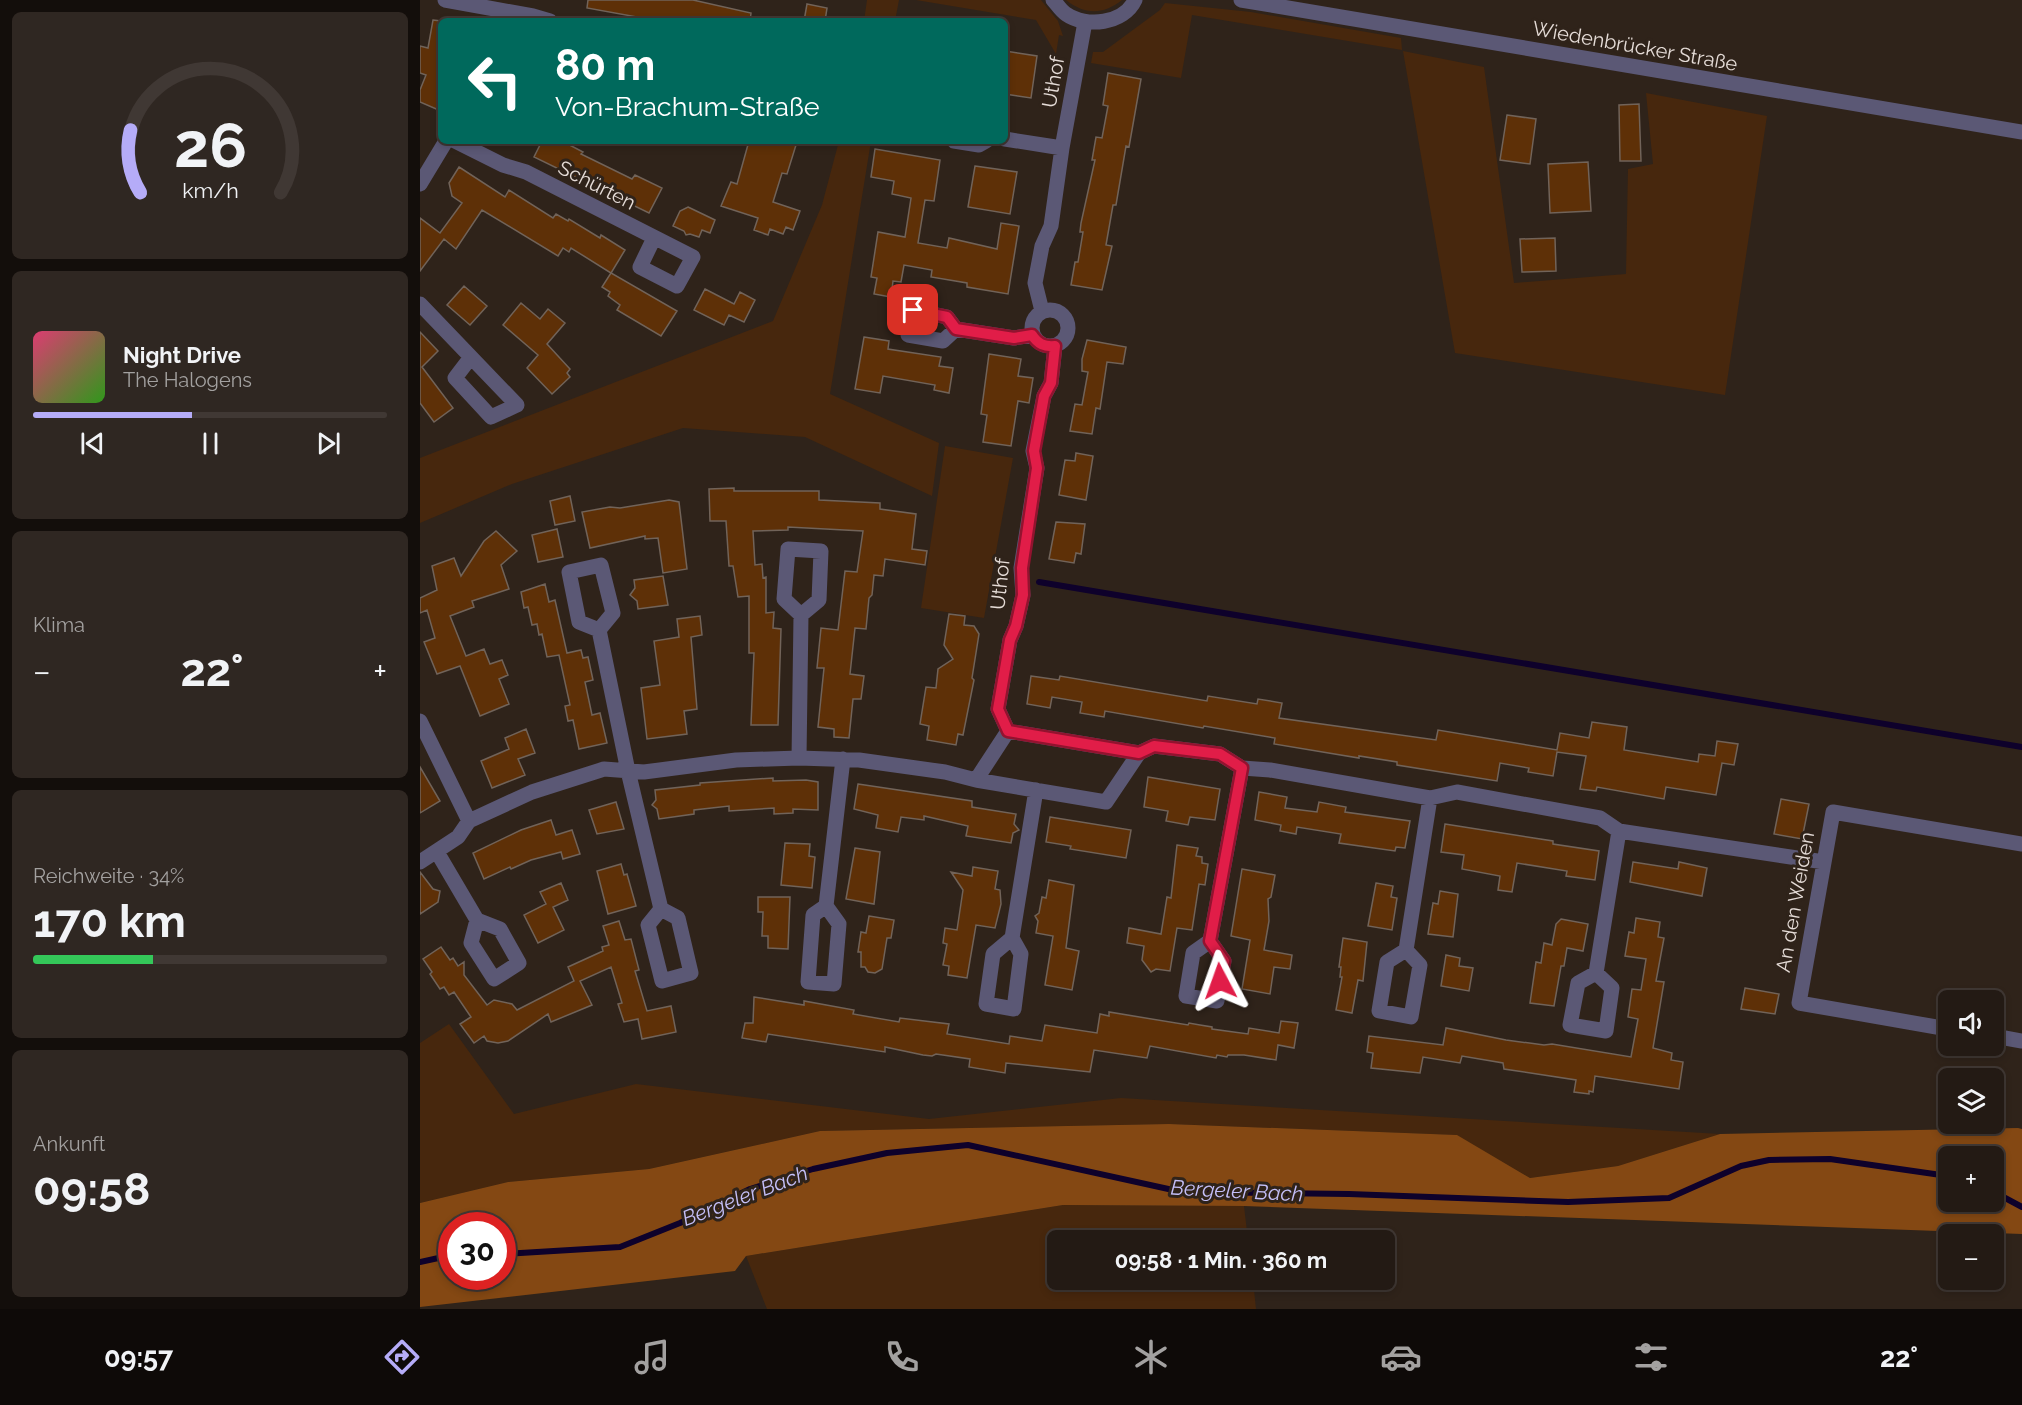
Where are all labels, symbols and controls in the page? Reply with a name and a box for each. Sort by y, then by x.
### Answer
street label: Wiedenbrücker Straße [1531,16,1740,76]
text: 80 m [555,41,655,90]
icon: left [456,42,534,120]
street label: Uthof [1037,53,1070,110]
text: Von-Brachum-Straße [555,91,820,122]
text: 26 [173,108,247,182]
street label: Schürten [554,155,640,215]
text: km/h [182,178,238,203]
pin [887,284,938,335]
icon: arrive [896,293,929,326]
text: Night Drive [123,342,241,368]
text: The Halogens [123,368,252,392]
icon: previous [76,427,109,460]
icon: pause [194,427,227,460]
icon: next [312,427,345,460]
street label: Uthof [985,556,1015,611]
text: Klima [33,613,85,637]
text: 22° [180,644,244,697]
text: − [33,652,51,691]
text: + [373,652,387,691]
street label: An den Weiden [1771,830,1819,974]
text: Reichweite · 34% [33,864,184,888]
text: 170 km [33,895,186,948]
position arrow [1188,949,1252,1013]
map controls [1938,990,2004,1290]
button: sound [1938,990,2004,1056]
button: layers [1938,1068,2004,1134]
text: Ankunft [33,1132,106,1156]
button: + [1938,1146,2004,1212]
water label: Bergeler Bach [678,1160,811,1231]
text: 09:58 [33,1163,150,1216]
water label: Bergeler Bach [1170,1175,1304,1206]
speed limit sign: 30 [438,1212,516,1290]
button: − [1938,1224,2004,1290]
text: 09:58 · 1 Min. · 360 m [1115,1247,1327,1273]
icon: directions [381,1336,423,1378]
icon: music [631,1336,673,1378]
icon: phone [881,1336,923,1378]
icon: climate [1130,1336,1172,1378]
icon: car [1380,1336,1422,1378]
icon: filters [1630,1336,1672,1378]
text: 09:57 [104,1342,173,1373]
text: 22° [1880,1342,1918,1373]

